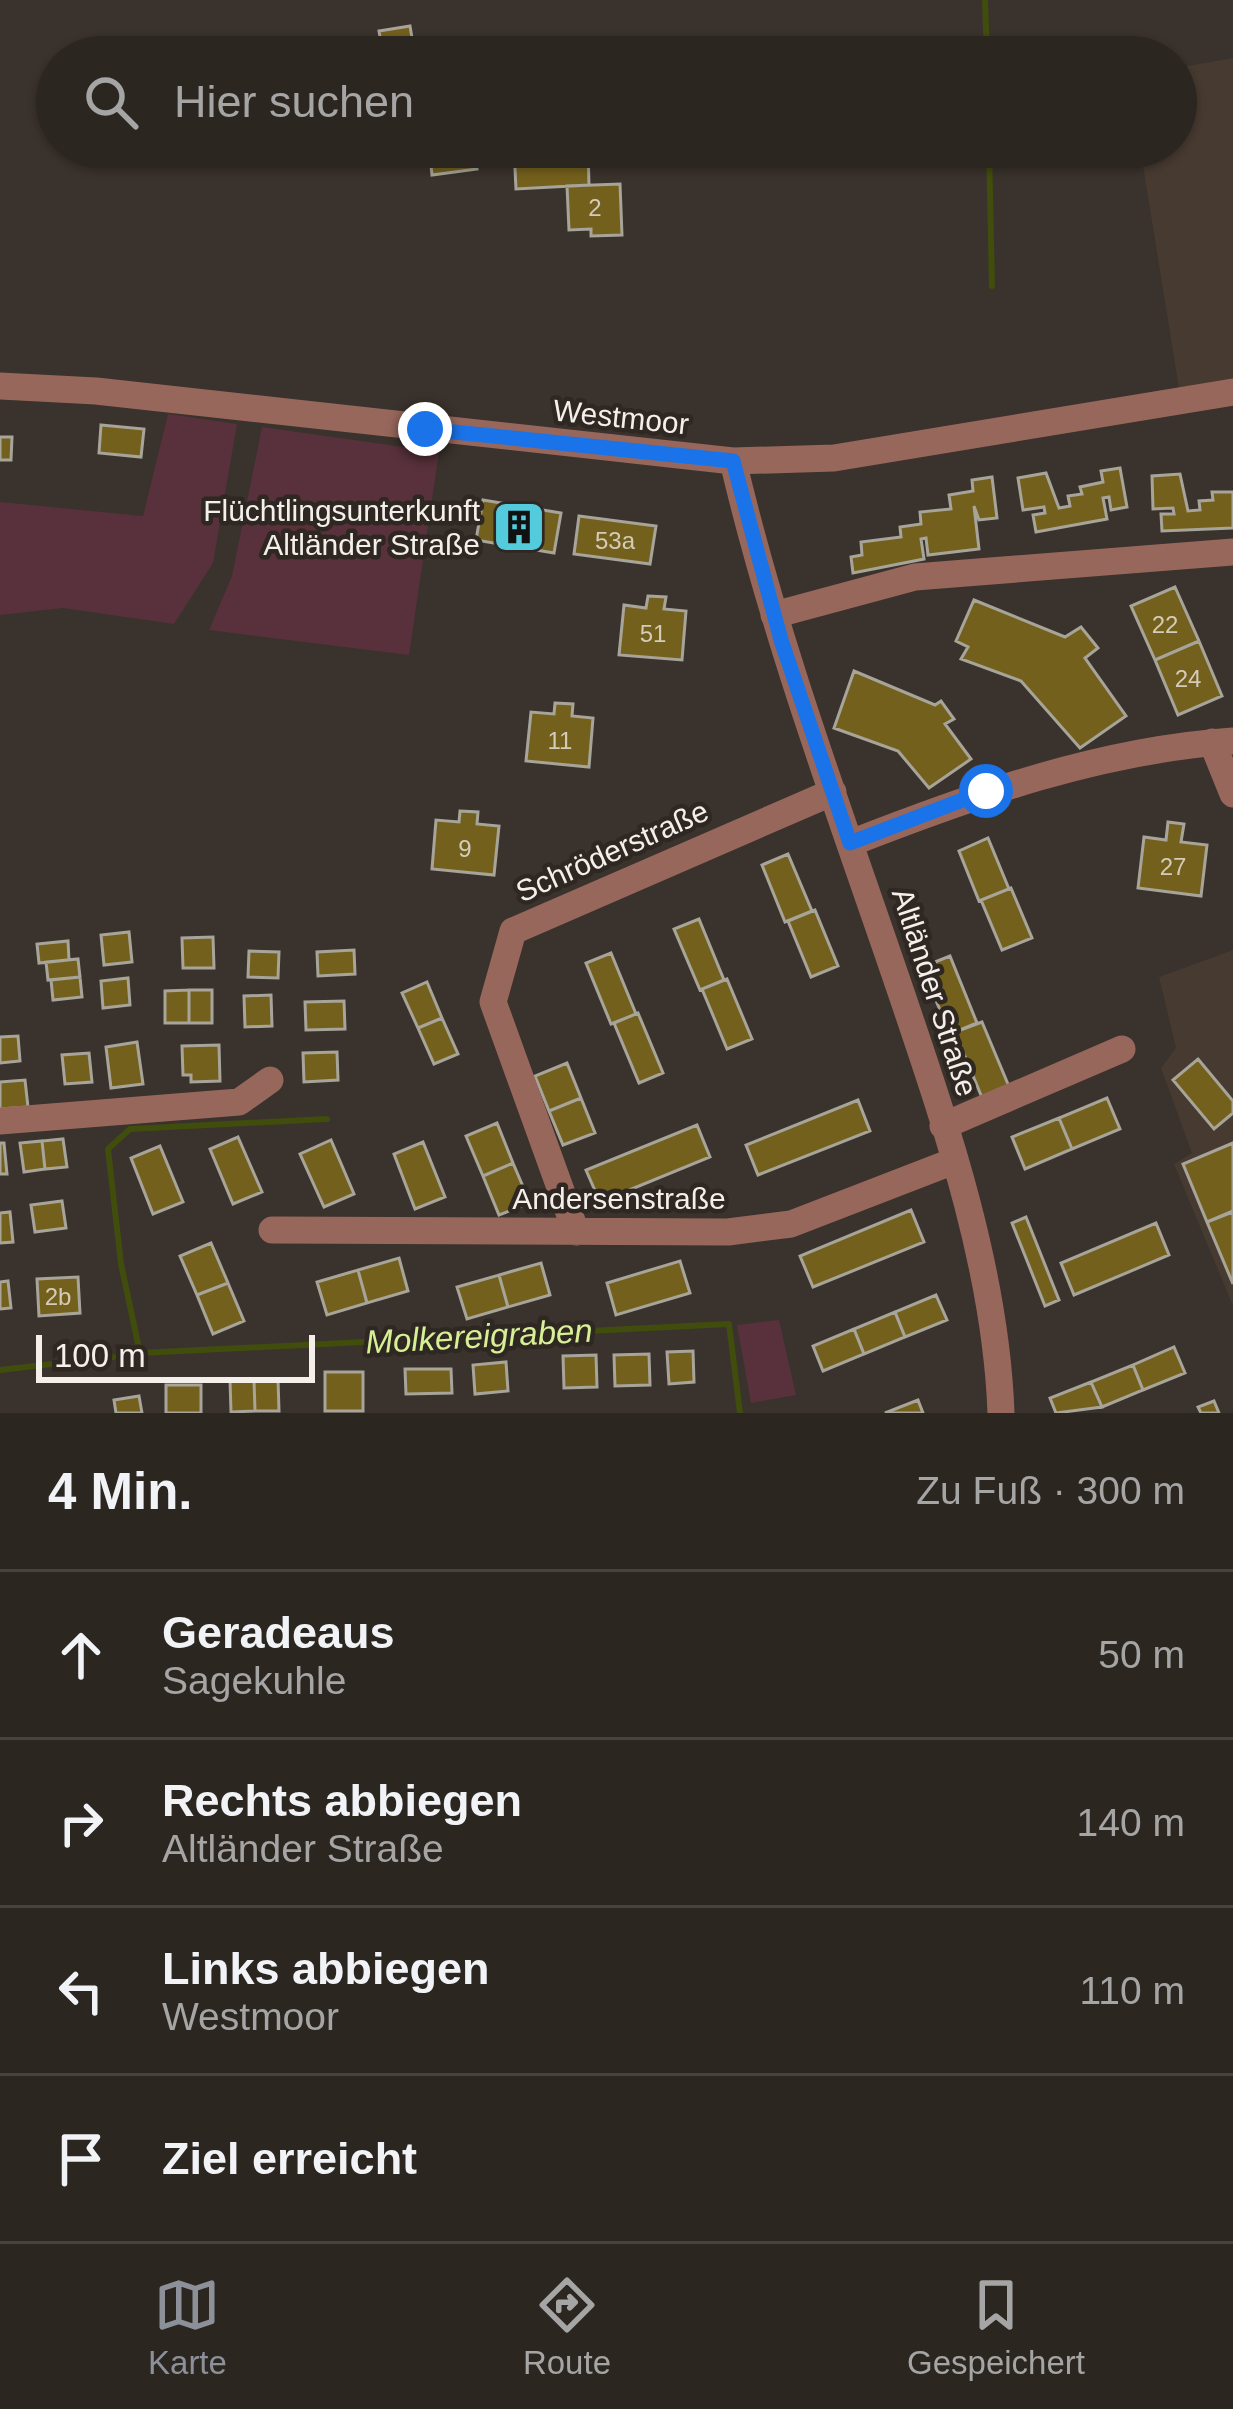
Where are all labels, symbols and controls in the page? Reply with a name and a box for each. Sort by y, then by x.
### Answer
search box [36,36,1197,168]
icon: search [78,69,144,135]
text: Hier suchen [174,76,414,127]
house number: 2 [588,194,602,221]
street label: Westmoor [552,393,690,441]
route end [398,402,452,456]
place label: Flüchtlingsunterkunft Altländer Straße [203,494,481,561]
building icon: Flüchtlingsunterkunft Altländer Straße [491,499,547,555]
house number: 53a [595,527,636,554]
house number: 22 [1152,611,1178,638]
house number: 51 [640,620,666,647]
house number: 24 [1175,665,1201,692]
house number: 11 [548,727,572,754]
route start [959,764,1013,818]
street label: Schröderstraße [511,794,713,908]
house number: 9 [458,835,472,862]
house number: 27 [1160,853,1186,880]
street label: Altländer Straße [886,884,984,1100]
street label: Andersenstraße [512,1182,726,1215]
house number: 2b [45,1283,71,1310]
water label: Molkereigraben [364,1312,594,1360]
scale bar [36,1329,315,1382]
text: 100 m [54,1337,146,1374]
text: 4 Min. [48,1463,193,1520]
text: Zu Fuß · 300 m [916,1469,1185,1512]
text: Geradeaus [162,1607,395,1658]
icon: ahead [48,1622,114,1688]
text: 50 m [1098,1633,1185,1676]
text: Sagekuhle [162,1659,346,1702]
text: Rechts abbiegen [162,1775,522,1826]
icon: right [48,1790,114,1856]
text: 140 m [1077,1801,1185,1844]
text: Altländer Straße [162,1827,444,1870]
text: Links abbiegen [162,1943,490,1994]
icon: left [48,1958,114,2024]
text: 110 m [1080,1969,1185,2012]
text: Westmoor [162,1995,339,2038]
icon: arrive [48,2126,114,2192]
text: Ziel erreicht [162,2133,417,2184]
tab: Karte [148,2272,227,2382]
tab: Route [523,2272,611,2382]
tab: Gespeichert [907,2272,1085,2382]

